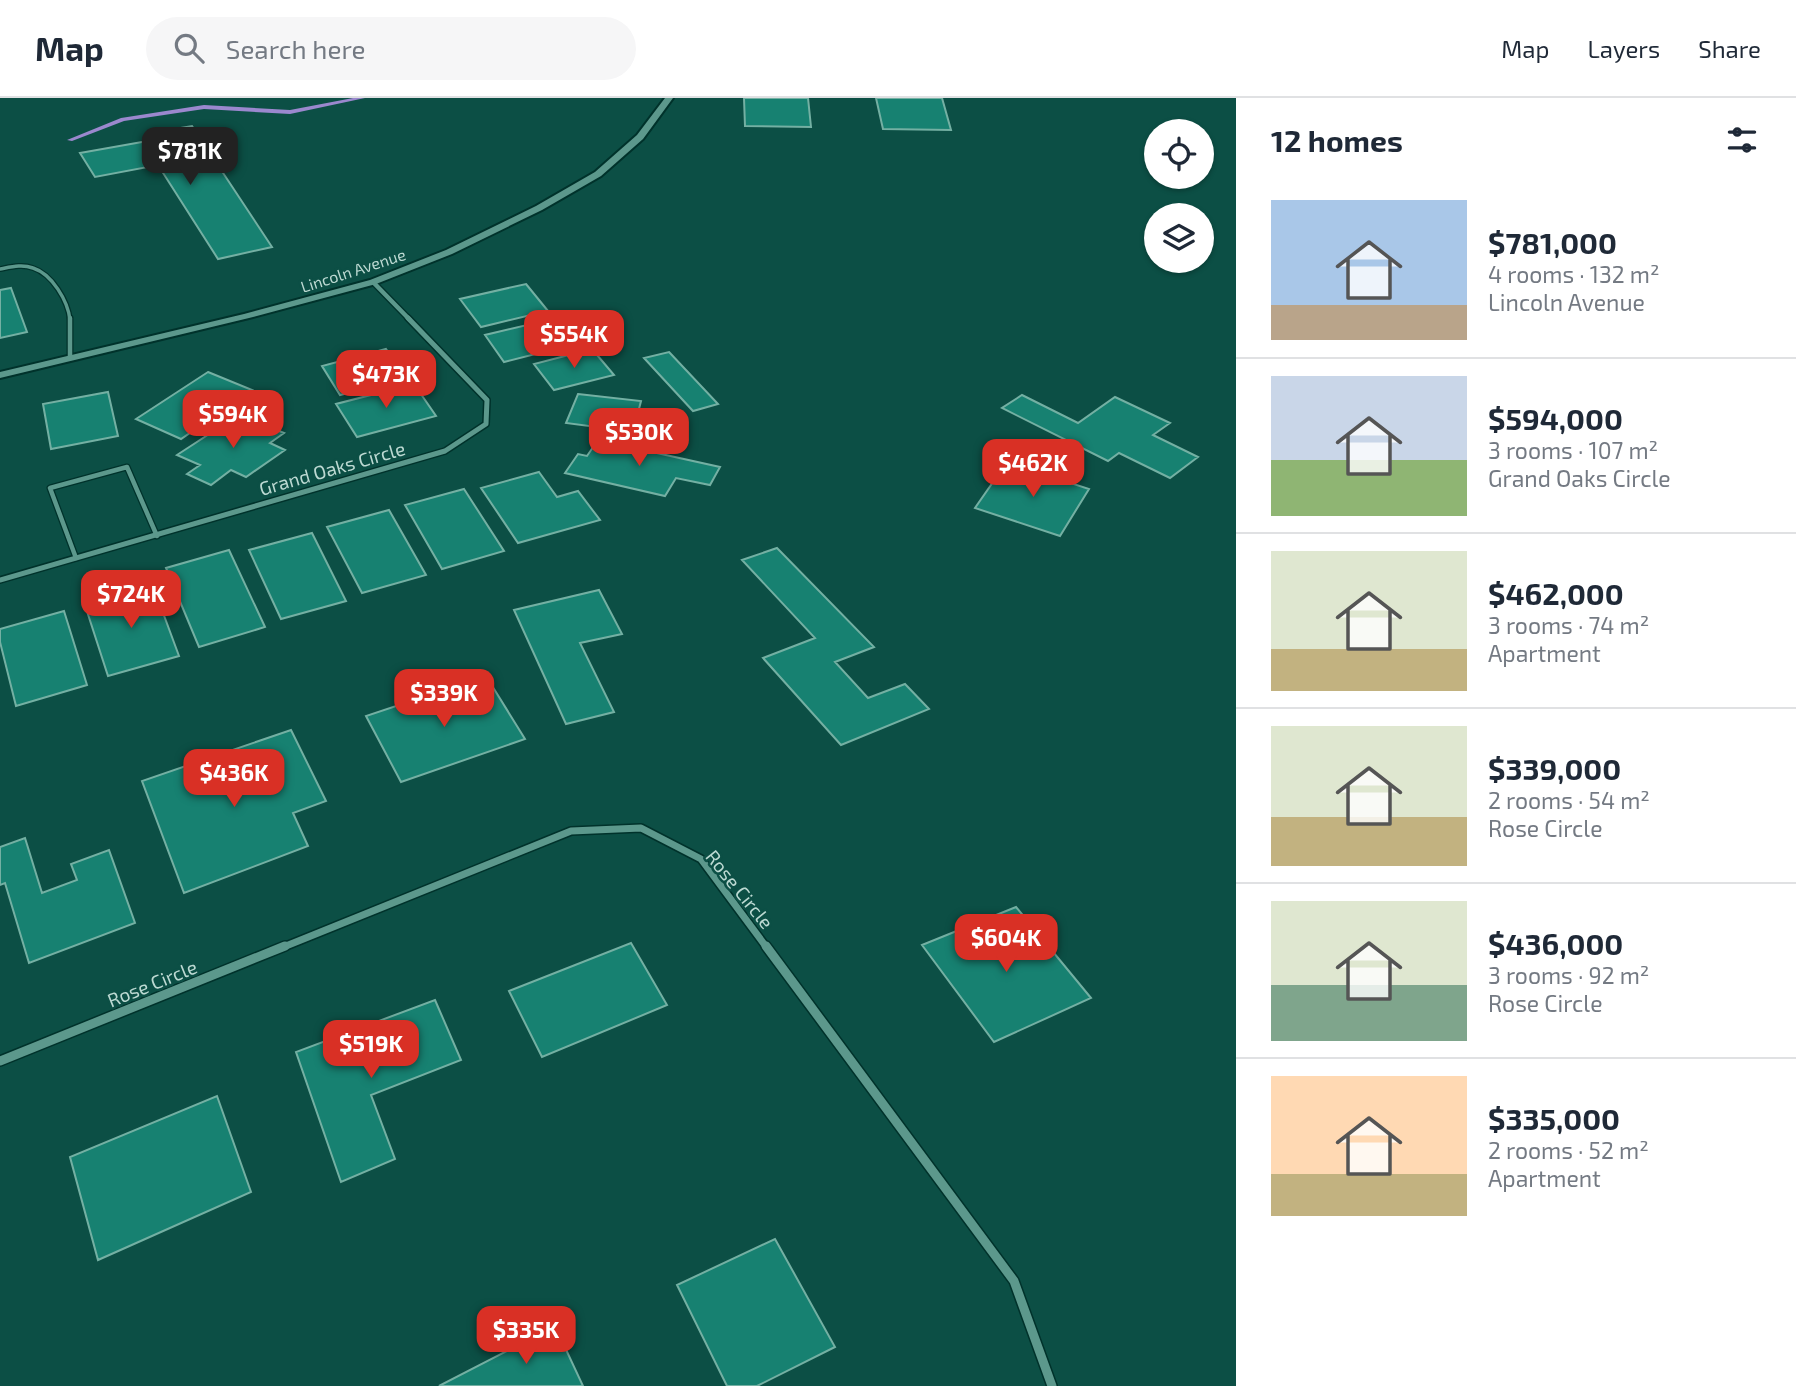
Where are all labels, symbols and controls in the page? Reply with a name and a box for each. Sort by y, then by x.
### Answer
search box [146,17,636,80]
text: Map [35,28,104,68]
icon: search [170,29,208,67]
text: Search here [226,33,365,64]
text: Map [1501,34,1549,63]
text: Layers [1587,34,1660,63]
text: Share [1698,34,1761,63]
map controls [1144,119,1214,273]
button: locate [1144,119,1214,189]
icon: filters [1723,121,1761,159]
text: 12 homes [1271,122,1403,158]
pin: $781K [141,127,239,187]
text: $781K [158,136,222,164]
button: layers [1144,203,1214,273]
text: $781,000 [1488,224,1617,260]
icon: home [1327,228,1411,312]
street label: Lincoln Avenue [298,244,408,296]
text: 4 rooms · 132 m² [1488,260,1660,288]
text: Lincoln Avenue [1488,288,1645,316]
pin: $554K [525,310,623,370]
text: $554K [540,319,608,347]
pin: $473K [337,350,435,410]
text: $473K [352,359,420,387]
pin: $594K [184,390,282,450]
text: $594K [199,399,267,427]
text: $594,000 [1488,400,1623,436]
icon: home [1327,404,1411,488]
pin: $530K [590,408,688,468]
text: $530K [605,417,673,445]
street label: Grand Oaks Circle [256,436,408,500]
text: 3 rooms · 107 m² [1488,436,1658,464]
pin: $462K [984,440,1082,499]
text: $462K [998,448,1068,476]
text: Grand Oaks Circle [1488,464,1671,492]
pin: $724K [82,570,180,630]
text: $462,000 [1488,575,1624,611]
text: $724K [97,579,165,607]
icon: home [1327,579,1411,663]
text: 3 rooms · 74 m² [1488,611,1649,639]
text: Apartment [1488,639,1601,667]
pin: $339K [395,670,493,729]
text: $339K [410,678,478,706]
pin: $436K [185,750,283,809]
text: $339,000 [1488,750,1621,786]
icon: home [1327,754,1411,838]
text: $436K [199,758,269,786]
text: 2 rooms · 54 m² [1488,786,1650,814]
text: Rose Circle [1488,814,1603,842]
street label: Rose Circle [701,845,779,933]
pin: $604K [957,914,1055,974]
text: $604K [971,923,1041,951]
text: $436,000 [1488,925,1623,961]
icon: home [1327,929,1411,1013]
street label: Rose Circle [104,955,200,1011]
text: 3 rooms · 92 m² [1488,961,1649,989]
text: Rose Circle [1488,989,1603,1017]
pin: $519K [322,1020,420,1080]
text: $519K [339,1029,403,1057]
text: $335,000 [1488,1100,1620,1136]
icon: home [1327,1104,1411,1188]
text: 2 rooms · 52 m² [1488,1136,1649,1164]
text: Apartment [1488,1164,1601,1192]
pin: $335K [477,1306,575,1366]
text: $335K [493,1315,559,1343]

